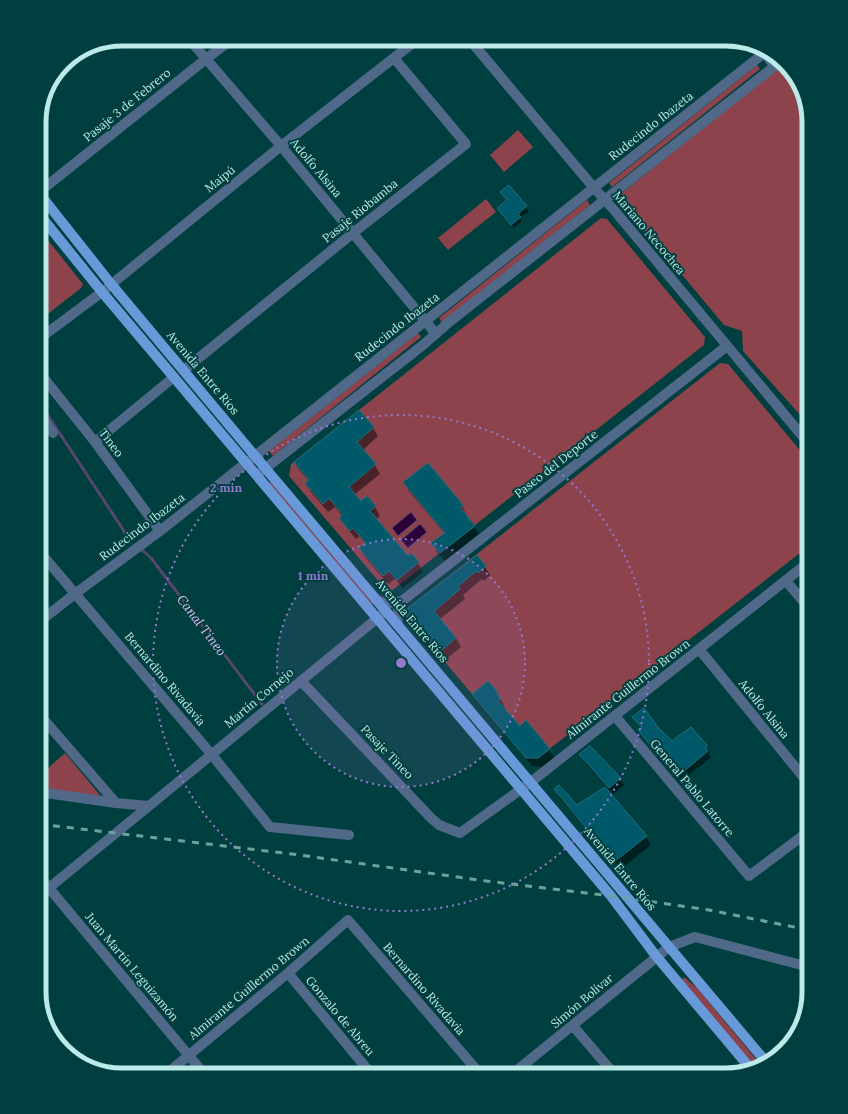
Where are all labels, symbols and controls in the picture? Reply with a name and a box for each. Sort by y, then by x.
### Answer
street label: Pasaje 3 de Febrero [80,65,173,144]
street label: Rudecindo Ibazeta [605,88,696,163]
street label: Adolfo Alsina [287,134,345,200]
street label: Maipú [201,162,238,195]
street label: Pasaje Riobamba [319,176,401,246]
street label: Mariano Necochea [610,188,689,278]
street label: Rudecindo Ibazeta [351,289,442,364]
street label: Avenida Entre Ríos [163,327,243,418]
street label: Tineo [96,425,127,460]
street label: Paseo del Deporte [511,426,601,501]
text: 2 min [210,480,242,495]
street label: Rudecindo Ibazeta [96,490,187,564]
text: 1 min [298,568,329,583]
street label: Avenida Entre Ríos [372,575,452,666]
water label: Canal Tineo [173,591,230,659]
street label: Bernardino Rivadavia [122,629,209,729]
street label: Almirante Guillermo Brown [562,636,692,742]
centre of rings [394,656,408,670]
street label: Martín Cornejo [221,664,296,731]
street label: Adolfo Alsina [735,675,793,742]
street label: Pasaje Tineo [358,721,417,782]
street label: General Pablo Latorre [647,736,738,840]
street label: Avenida Entre Ríos [580,823,660,914]
street label: Juan Martín Leguizamón [82,909,182,1024]
street label: Almirante Guillermo Brown [185,933,312,1043]
street label: Bernardino Rivadavia [380,939,469,1038]
street label: Simón Bolívar [547,970,617,1031]
street label: Gonzalo de Abreu [303,973,378,1059]

